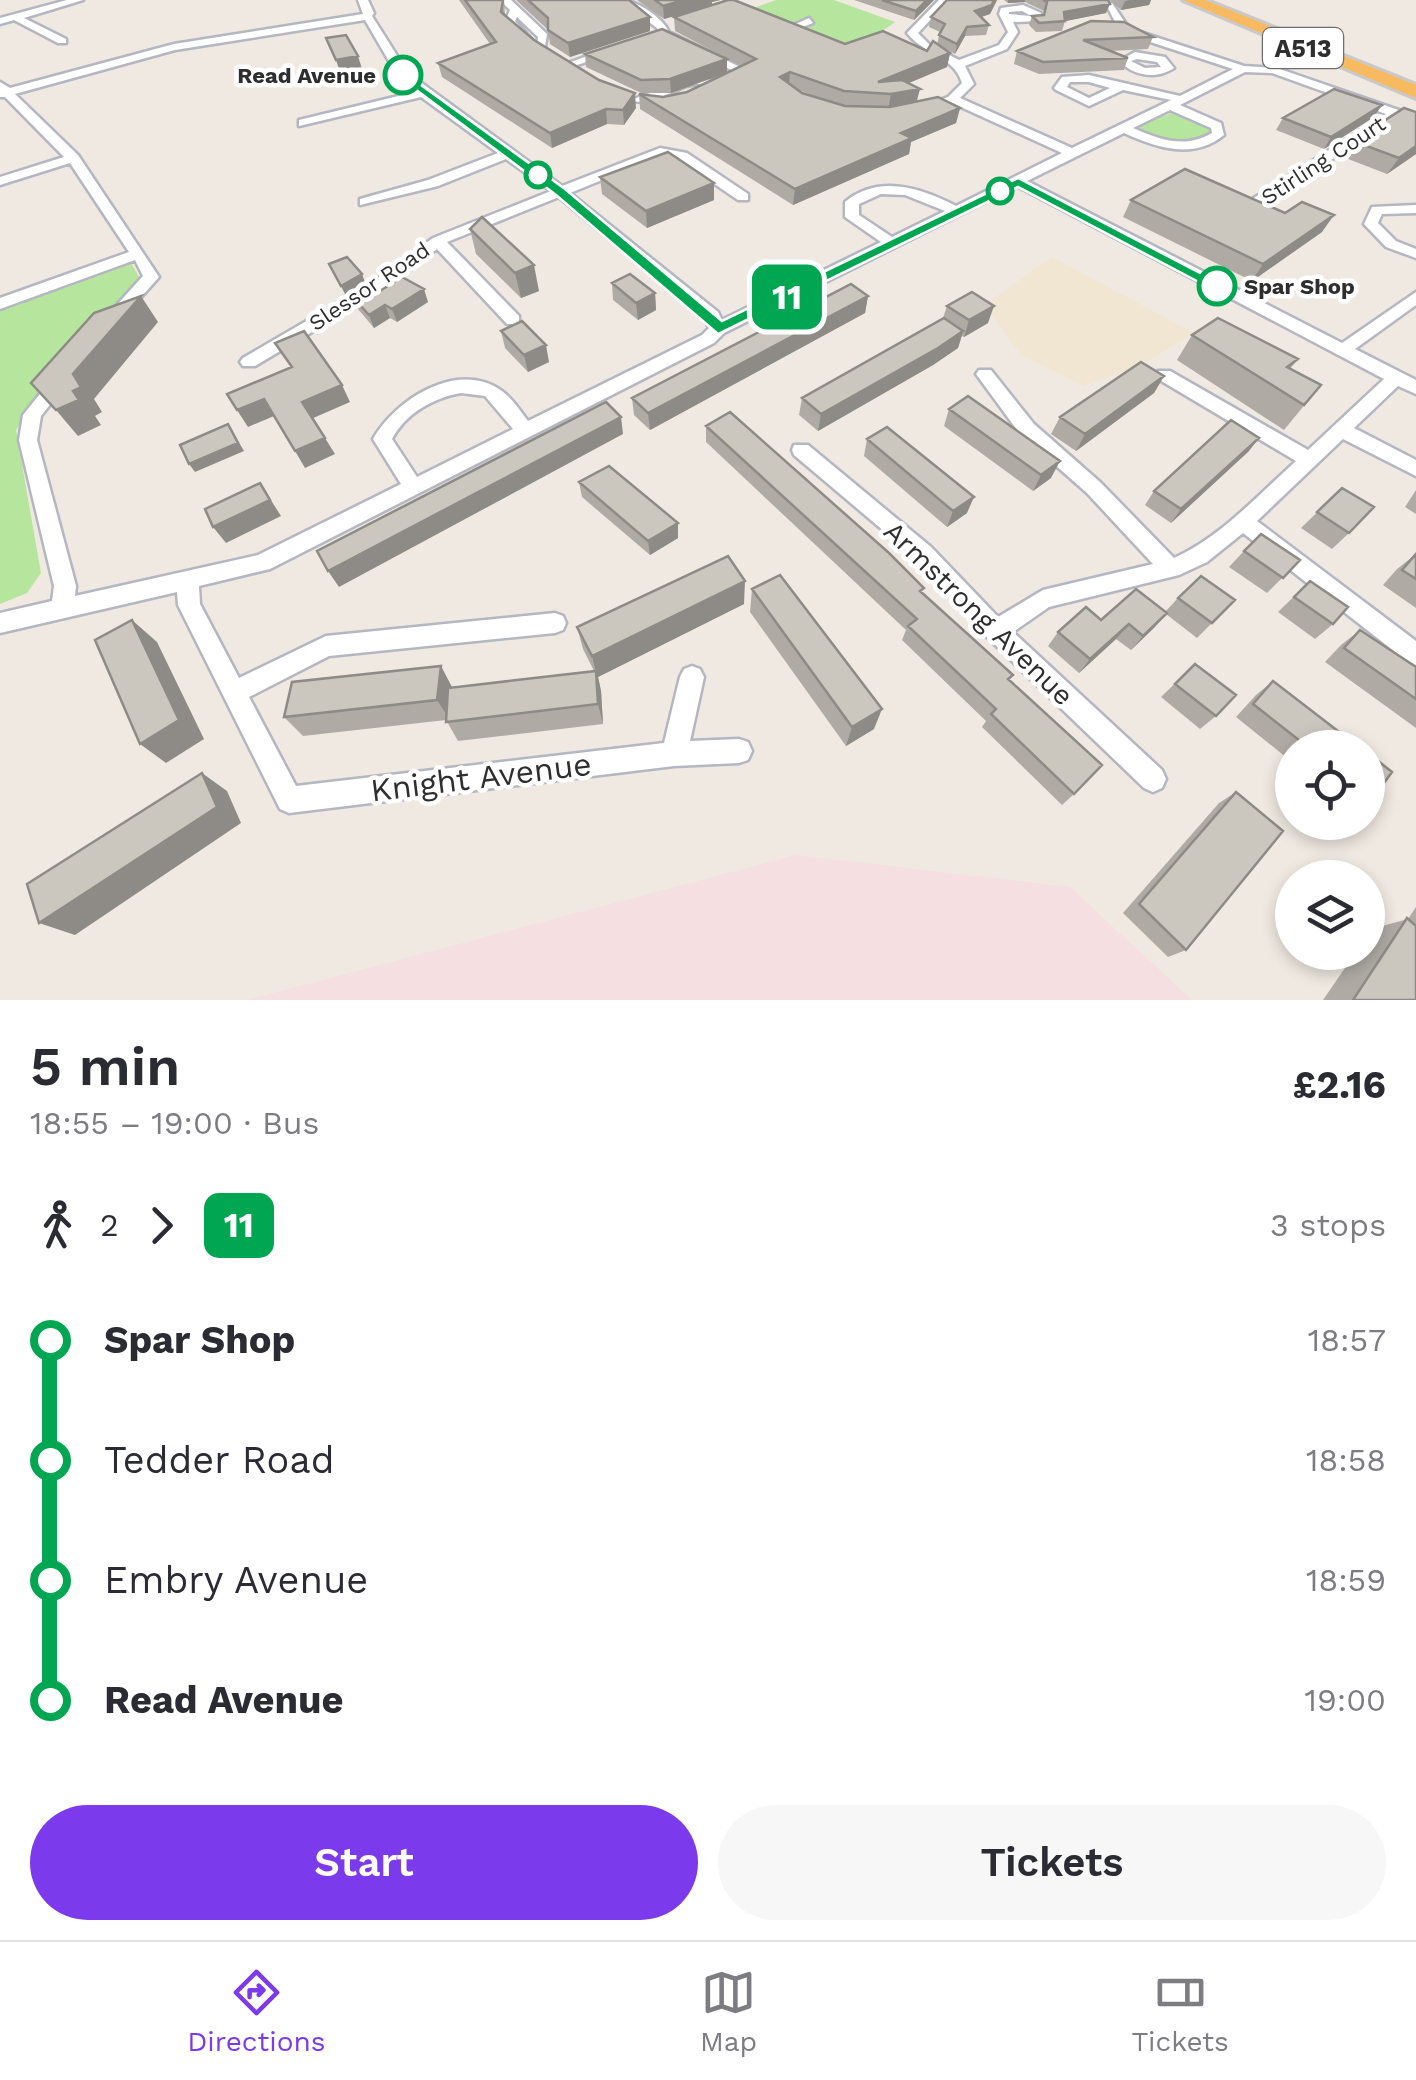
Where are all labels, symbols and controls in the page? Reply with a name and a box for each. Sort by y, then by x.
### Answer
road number: A513 [1263,28,1343,68]
marker: Read Avenue [384,56,422,94]
place label: Read Avenue [237,63,376,88]
street label: Stirling Court [1257,111,1390,210]
unlabelled marker [525,162,551,188]
unlabelled marker [987,178,1013,204]
street label: Slessor Road [304,237,434,336]
line badge: 11 [742,264,832,330]
marker: Spar Shop [1198,267,1236,305]
place label: Spar Shop [1244,274,1355,299]
text: 11 [772,276,802,318]
street label: Armstrong Avenue [877,514,1080,712]
map controls [1275,730,1385,970]
button: locate [1275,730,1385,840]
street label: Knight Avenue [368,745,594,809]
button: layers [1275,860,1385,970]
text: 5 min [30,1034,180,1098]
text: £2.16 [1293,1063,1386,1107]
text: 18:55 – 19:00 · Bus [30,1104,319,1142]
icon: walk [30,1198,85,1253]
icon: forward [134,1198,189,1253]
text: 11 [224,1204,254,1246]
text: 2 [100,1206,119,1244]
text: 3 stops [1270,1206,1386,1244]
text: Spar Shop [104,1318,295,1362]
text: 18:57 [1308,1321,1386,1359]
text: Tedder Road [104,1438,335,1482]
text: 18:58 [1306,1441,1386,1479]
text: Embry Avenue [104,1558,368,1602]
text: 18:59 [1306,1561,1386,1599]
text: Read Avenue [104,1678,344,1722]
text: 19:00 [1304,1681,1386,1719]
button: Start [30,1805,698,1920]
button: Tickets [718,1805,1386,1920]
tab: Directions [187,1965,326,2058]
tab: Map [700,1965,757,2058]
tab: Tickets [1132,1965,1229,2058]

